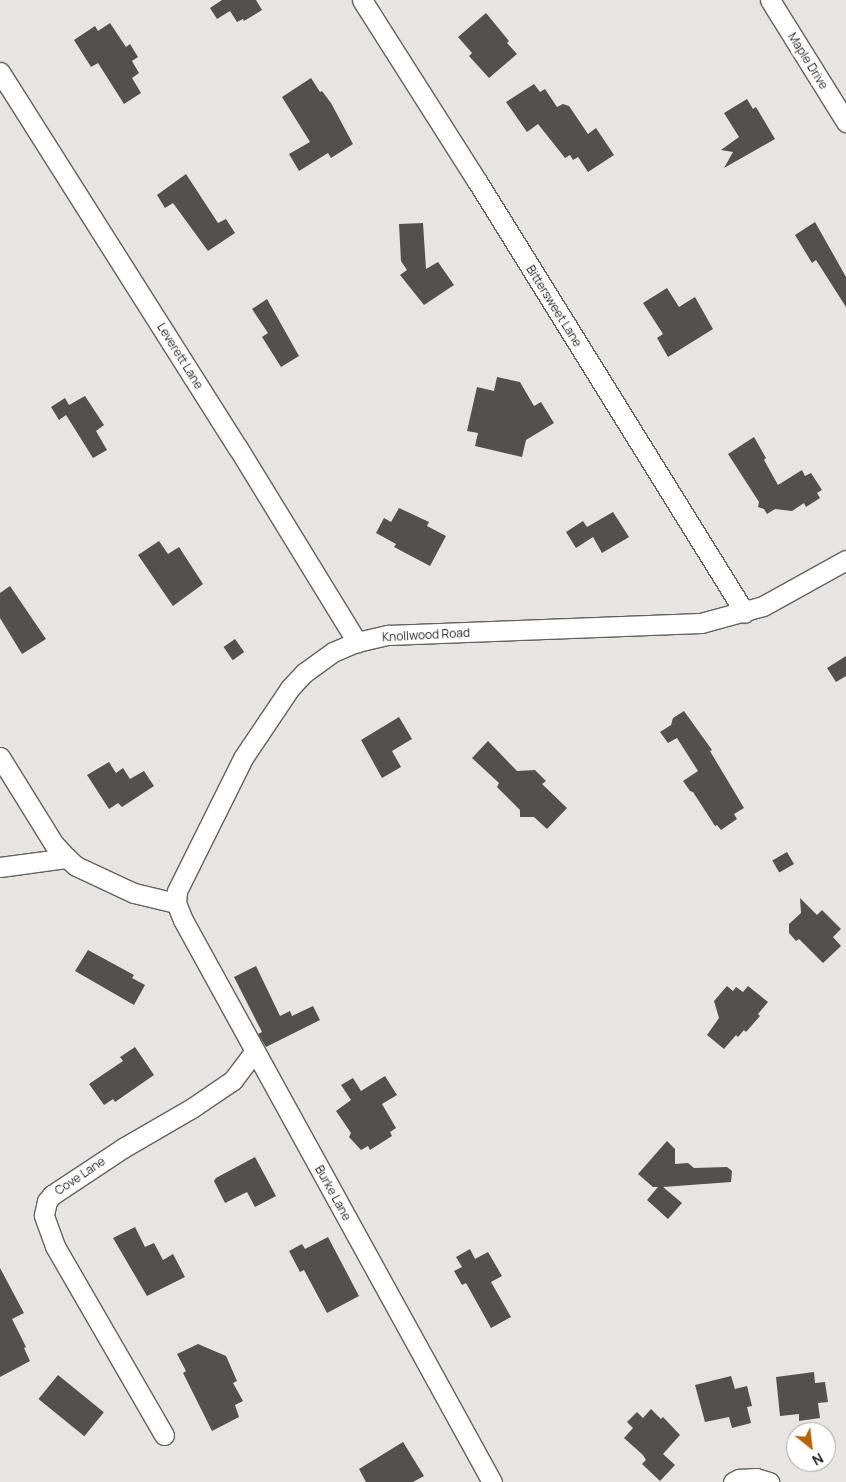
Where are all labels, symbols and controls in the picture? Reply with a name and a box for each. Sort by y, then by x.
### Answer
street label: Maple Drive [785,30,831,92]
street label: Bittersweet Lane [523,263,585,349]
street label: Leverett Lane [154,320,206,392]
street label: Knollwood Road [382,626,470,644]
street label: Cove Lane [52,1154,108,1198]
street label: Burke Lane [312,1163,354,1223]
north arrow [786,1422,836,1472]
text: N [809,1449,827,1470]

